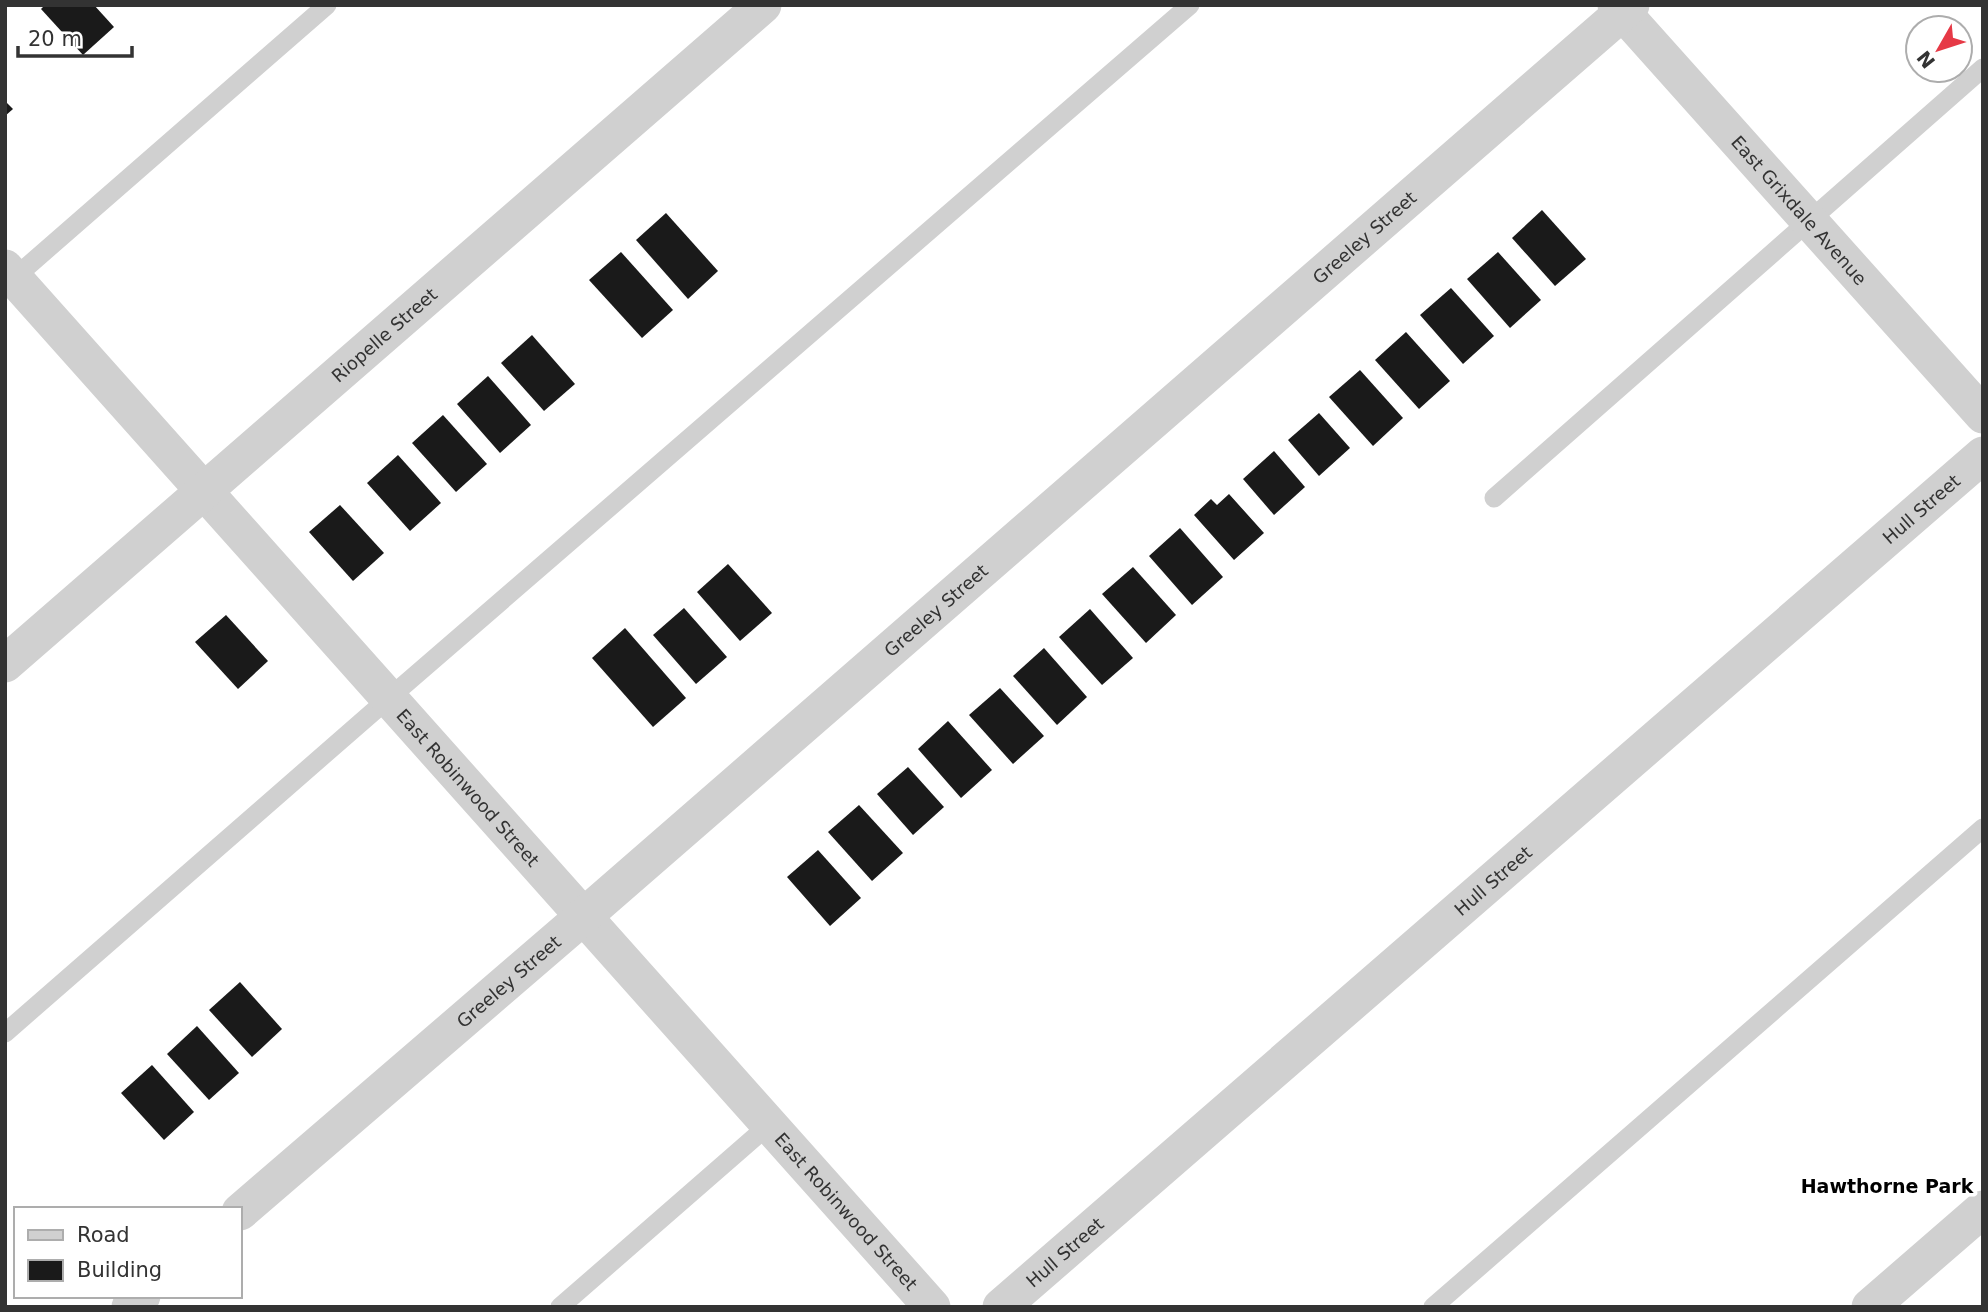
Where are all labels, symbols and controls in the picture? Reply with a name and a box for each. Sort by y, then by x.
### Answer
scale bar [18,14,131,58]
north arrow [1904,14,1974,84]
text: 20 m [28,27,82,51]
text: N [1912,47,1939,73]
street label: East Grixdale Avenue [1727,131,1872,289]
street label: Greeley Street [1308,186,1420,288]
street label: Riopelle Street [327,283,441,386]
street label: Hull Street [1878,470,1964,548]
street label: Greeley Street [880,559,992,661]
street label: East Robinwood Street [393,704,544,870]
street label: Hull Street [1450,841,1536,920]
street label: Greeley Street [452,931,565,1032]
street label: East Robinwood Street [771,1128,922,1294]
district label: Hawthorne Park [1801,1175,1974,1197]
legend [14,1207,242,1298]
street label: Hull Street [1022,1213,1107,1291]
text: Road [77,1223,130,1247]
text: Building [77,1258,162,1282]

